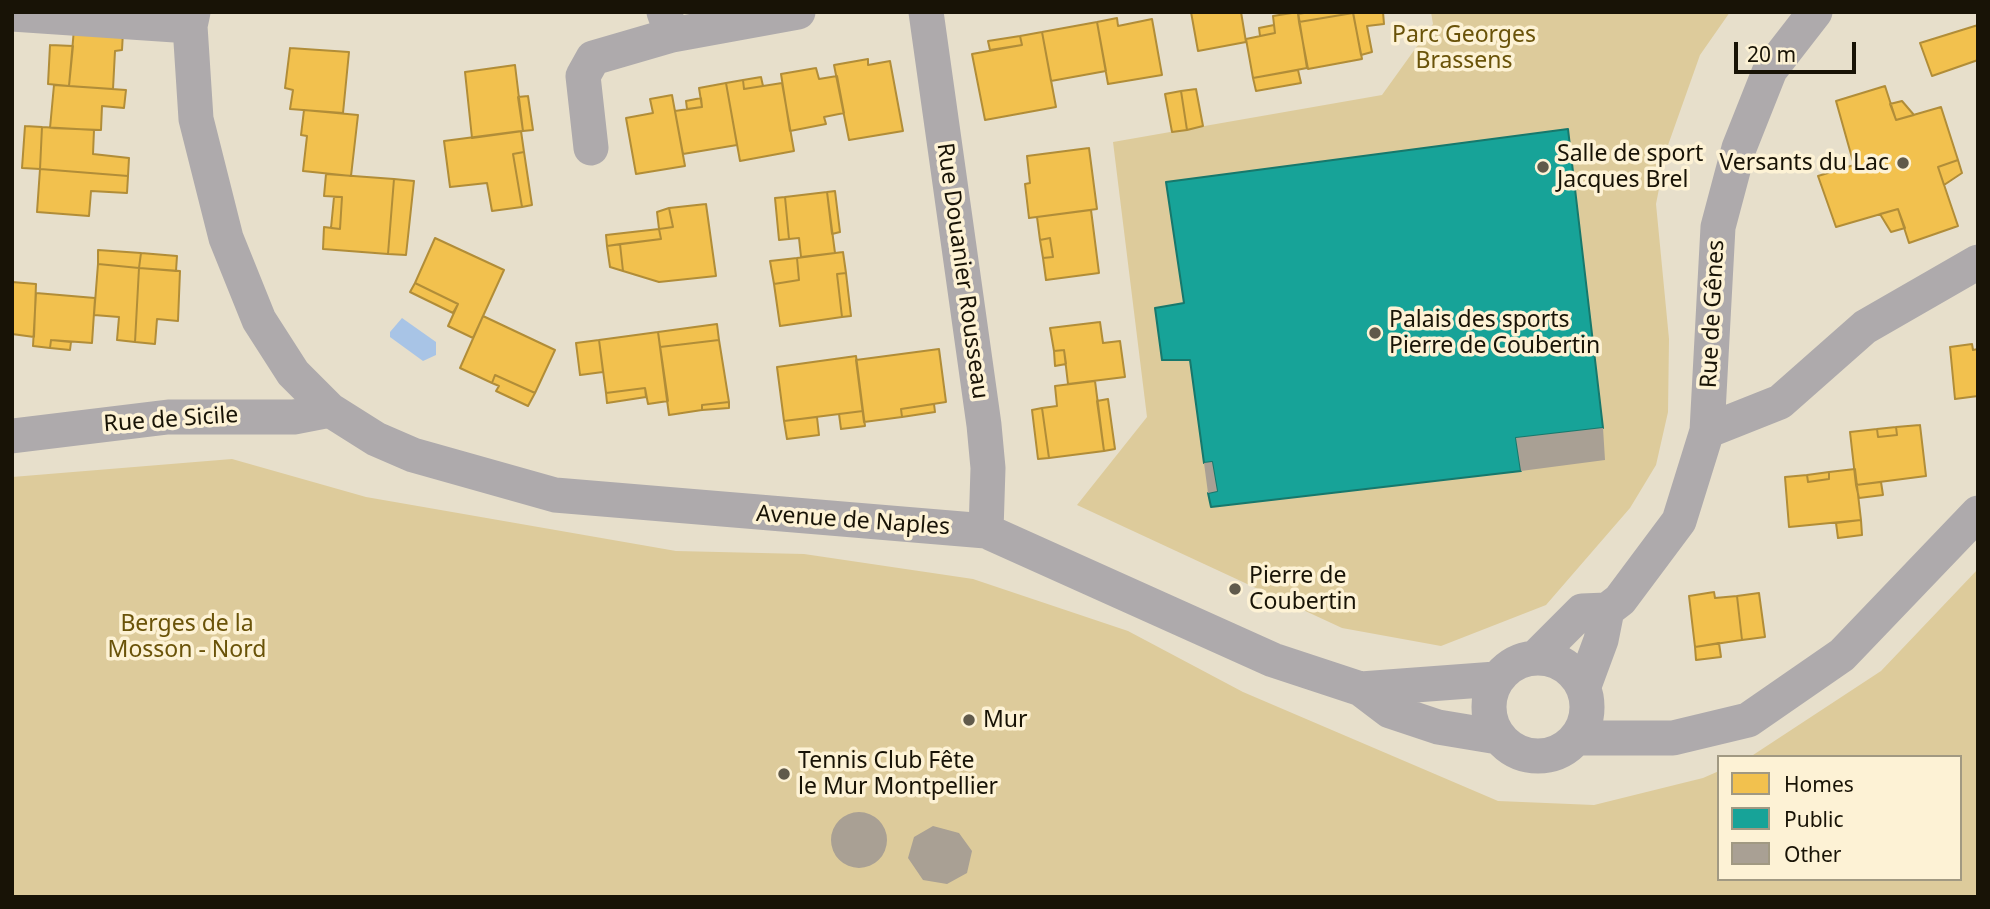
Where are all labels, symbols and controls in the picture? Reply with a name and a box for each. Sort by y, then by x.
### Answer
park label: Parc Georges Brassens [1392,21,1536,75]
scale bar [1738,28,1860,72]
text: 20 m [1747,40,1796,68]
place label: Salle de sport Jacques Brel [1557,140,1703,194]
street label: Rue Douanier Rousseau [930,141,994,401]
place label: Versants du Lac [1719,149,1889,177]
marker: Versants du Lac [1895,155,1911,171]
marker: Salle de sport Jacques Brel [1535,159,1551,175]
street label: Rue de Gênes [1695,239,1731,389]
place label: Palais des sports Pierre de Coubertin [1389,306,1600,360]
marker: Palais des sports Pierre de Coubertin [1367,325,1383,341]
street label: Rue de Sicile [103,402,239,438]
street label: Avenue de Naples [755,500,951,542]
place label: Pierre de Coubertin [1249,562,1357,616]
marker: Pierre de Coubertin [1227,581,1243,597]
park label: Berges de la Mosson - Nord [108,610,266,664]
place label: Mur [983,706,1028,734]
marker: Mur [961,712,977,728]
place label: Tennis Club Fête le Mur Montpellier [798,747,998,801]
legend [1717,755,1962,881]
marker: Tennis Club Fête le Mur Montpellier [776,766,792,782]
text: Homes [1784,770,1854,798]
text: Public [1784,805,1844,833]
text: Other [1784,840,1841,868]

